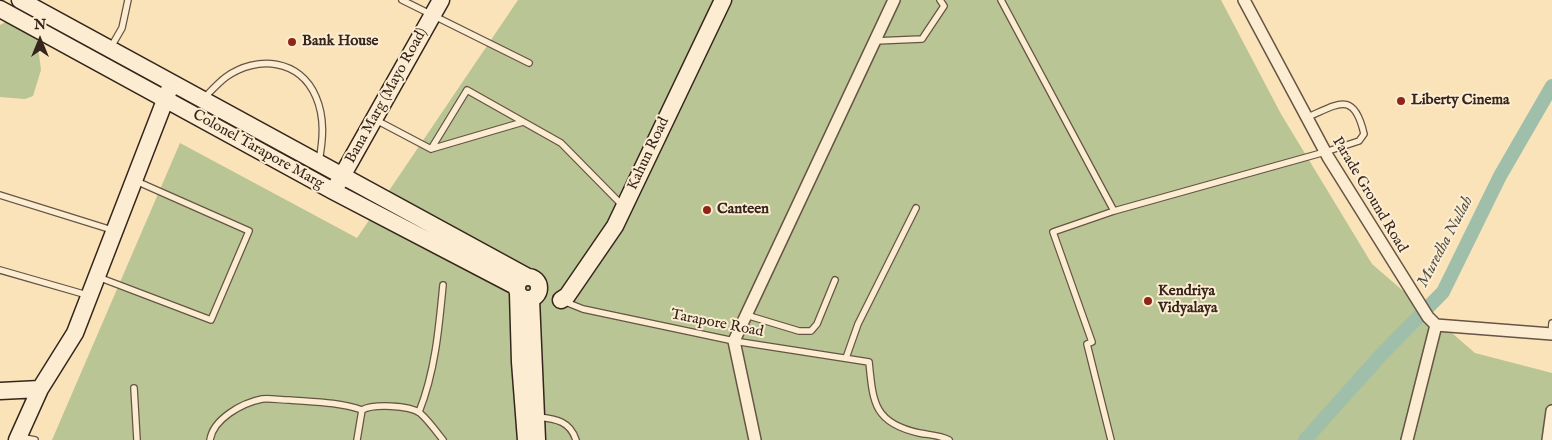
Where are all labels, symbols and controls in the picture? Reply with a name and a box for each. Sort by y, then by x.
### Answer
north arrow [15,15,65,65]
text: N [34,16,46,34]
street label: Bana Marg (Mayo Road) [342,25,432,167]
place label: Bank House [302,33,378,51]
marker: Bank House [286,36,298,48]
place label: Liberty Cinema [1411,92,1509,110]
marker: Liberty Cinema [1395,95,1407,107]
street label: Colonel Tarapore Marg [189,106,327,194]
street label: Kahun Road [624,115,674,193]
street label: Parade Ground Road [1327,134,1411,256]
water label: Muredha Nullah [1414,193,1478,291]
place label: Canteen [717,201,769,219]
marker: Canteen [701,204,713,216]
place label: Kendriya Vidyalaya [1158,283,1218,318]
marker: Kendriya Vidyalaya [1142,295,1154,307]
street label: Tarapore Road [669,306,765,342]

